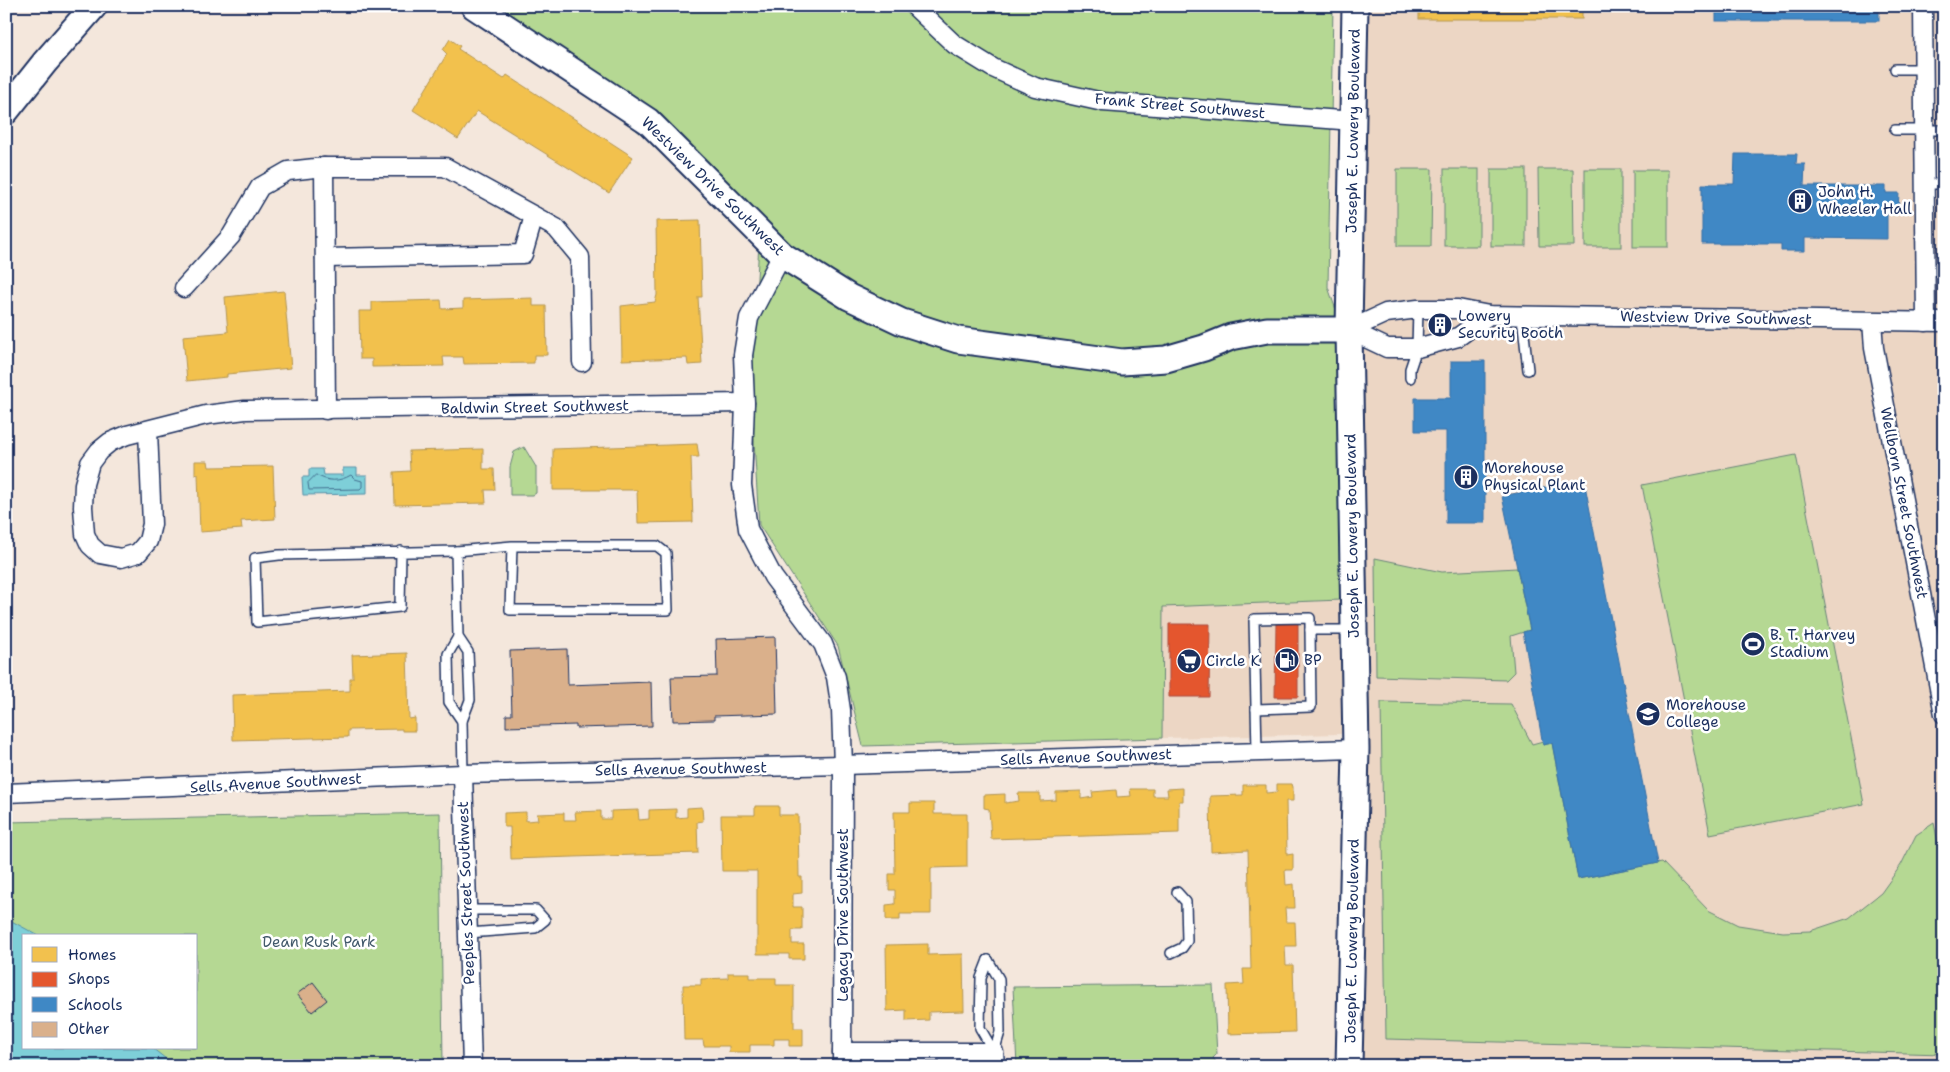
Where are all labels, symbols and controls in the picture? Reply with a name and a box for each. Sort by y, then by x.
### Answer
street label: Joseph E. Lowery Boulevard [1341,28,1365,233]
street label: Frank Street Southwest [1094,89,1266,123]
street label: Westview Drive Southwest [637,112,789,260]
place label: John H. Wheeler Hall [1818,182,1912,219]
building icon: John H. Wheeler Hall [1787,188,1813,214]
place label: Lowery Security Booth [1458,306,1563,343]
street label: Westview Drive Southwest [1620,306,1812,330]
building icon: Lowery Security Booth [1427,312,1453,338]
street label: Baldwin Street Southwest [441,395,629,419]
street label: Wellborn Street Southwest [1876,405,1932,601]
street label: Joseph E. Lowery Boulevard [1340,433,1364,638]
place label: Morehouse Physical Plant [1484,458,1585,495]
building icon: Morehouse Physical Plant [1453,464,1479,490]
place label: B. T. Harvey Stadium [1770,625,1855,662]
sports icon: B. T. Harvey Stadium [1740,631,1766,657]
fuel station icon: BP [1274,647,1300,673]
supermarket icon: Circle K [1176,648,1202,674]
place label: BP [1304,650,1322,670]
place label: Circle K [1206,651,1261,671]
place label: Morehouse College [1666,695,1746,732]
school or university icon: Morehouse College [1635,701,1661,727]
street label: Sells Avenue Southwest [1000,744,1172,770]
street label: Sells Avenue Southwest [595,758,767,780]
street label: Sells Avenue Southwest [190,769,362,797]
street label: Peeples Street Southwest [453,801,479,985]
street label: Legacy Drive Southwest [833,828,853,1002]
street label: Joseph E. Lowery Boulevard [1340,838,1364,1043]
park label: Dean Rusk Park [262,932,376,952]
legend [22,934,198,1050]
text: Homes [68,945,116,965]
text: Shops [68,969,110,989]
text: Schools [68,995,123,1015]
text: Other [68,1019,110,1039]

